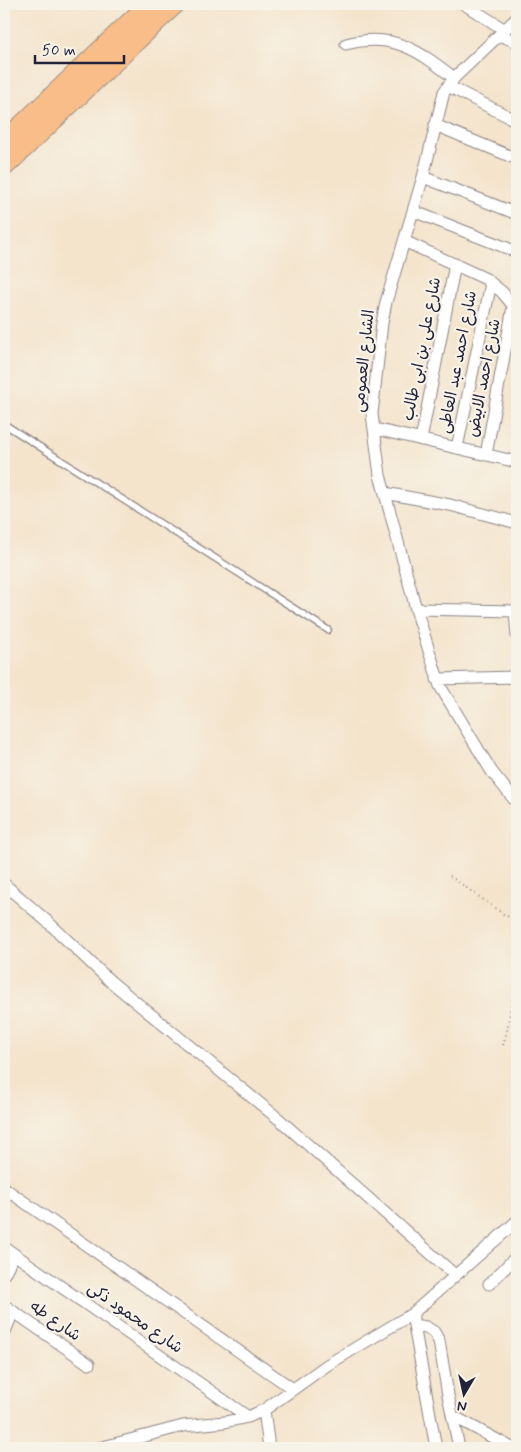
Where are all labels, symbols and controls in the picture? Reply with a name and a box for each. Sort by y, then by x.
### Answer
scale bar [35,32,124,64]
text: 50 m [42,41,76,61]
street label: شارع على بن ابى طالب [398,275,446,423]
street label: شارع احمد عبد العاطى [434,289,482,435]
street label: الشارع العمومى [348,309,380,413]
street label: شارع احمد الابيض [462,317,506,439]
street label: شارع محمود ذكى [83,1277,187,1359]
street label: شارع طه [25,1296,85,1346]
north arrow [438,1370,488,1420]
text: N [456,1396,468,1415]

